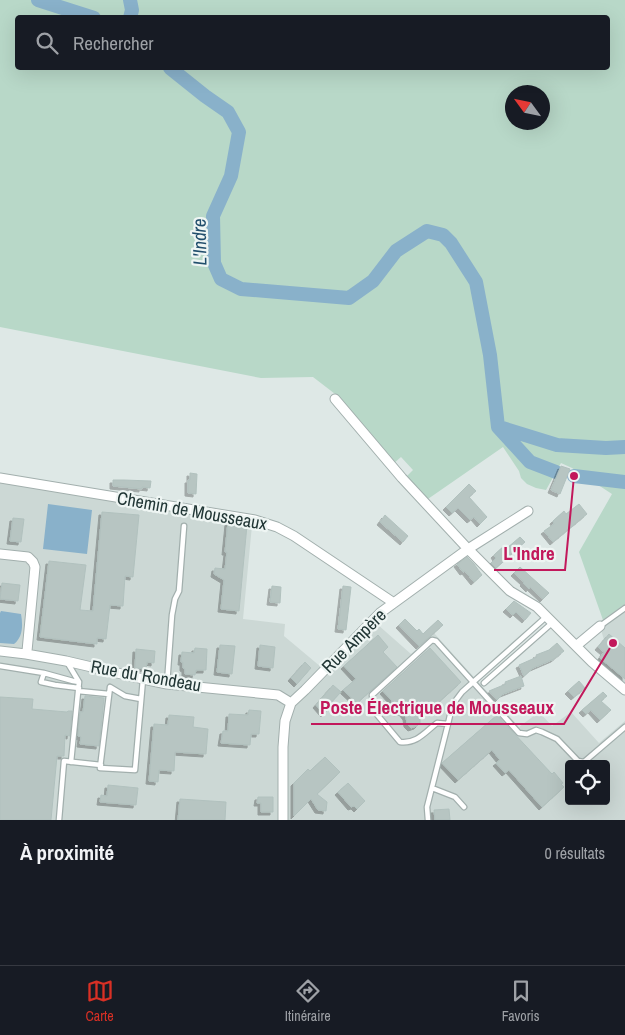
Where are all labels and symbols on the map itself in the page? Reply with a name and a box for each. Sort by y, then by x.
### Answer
north arrow [505,85,550,130]
water label: L'Indre [186,218,212,266]
street label: Chemin de Mousseaux [115,485,270,536]
callout: L'Indre [494,536,565,570]
text: L'Indre [503,540,555,566]
street label: Rue Ampère [316,603,391,678]
street label: Rue du Rondeau [89,654,203,698]
callout: Poste Électrique de Mousseaux [311,690,564,724]
text: Poste Électrique de Mousseaux [320,694,554,720]

